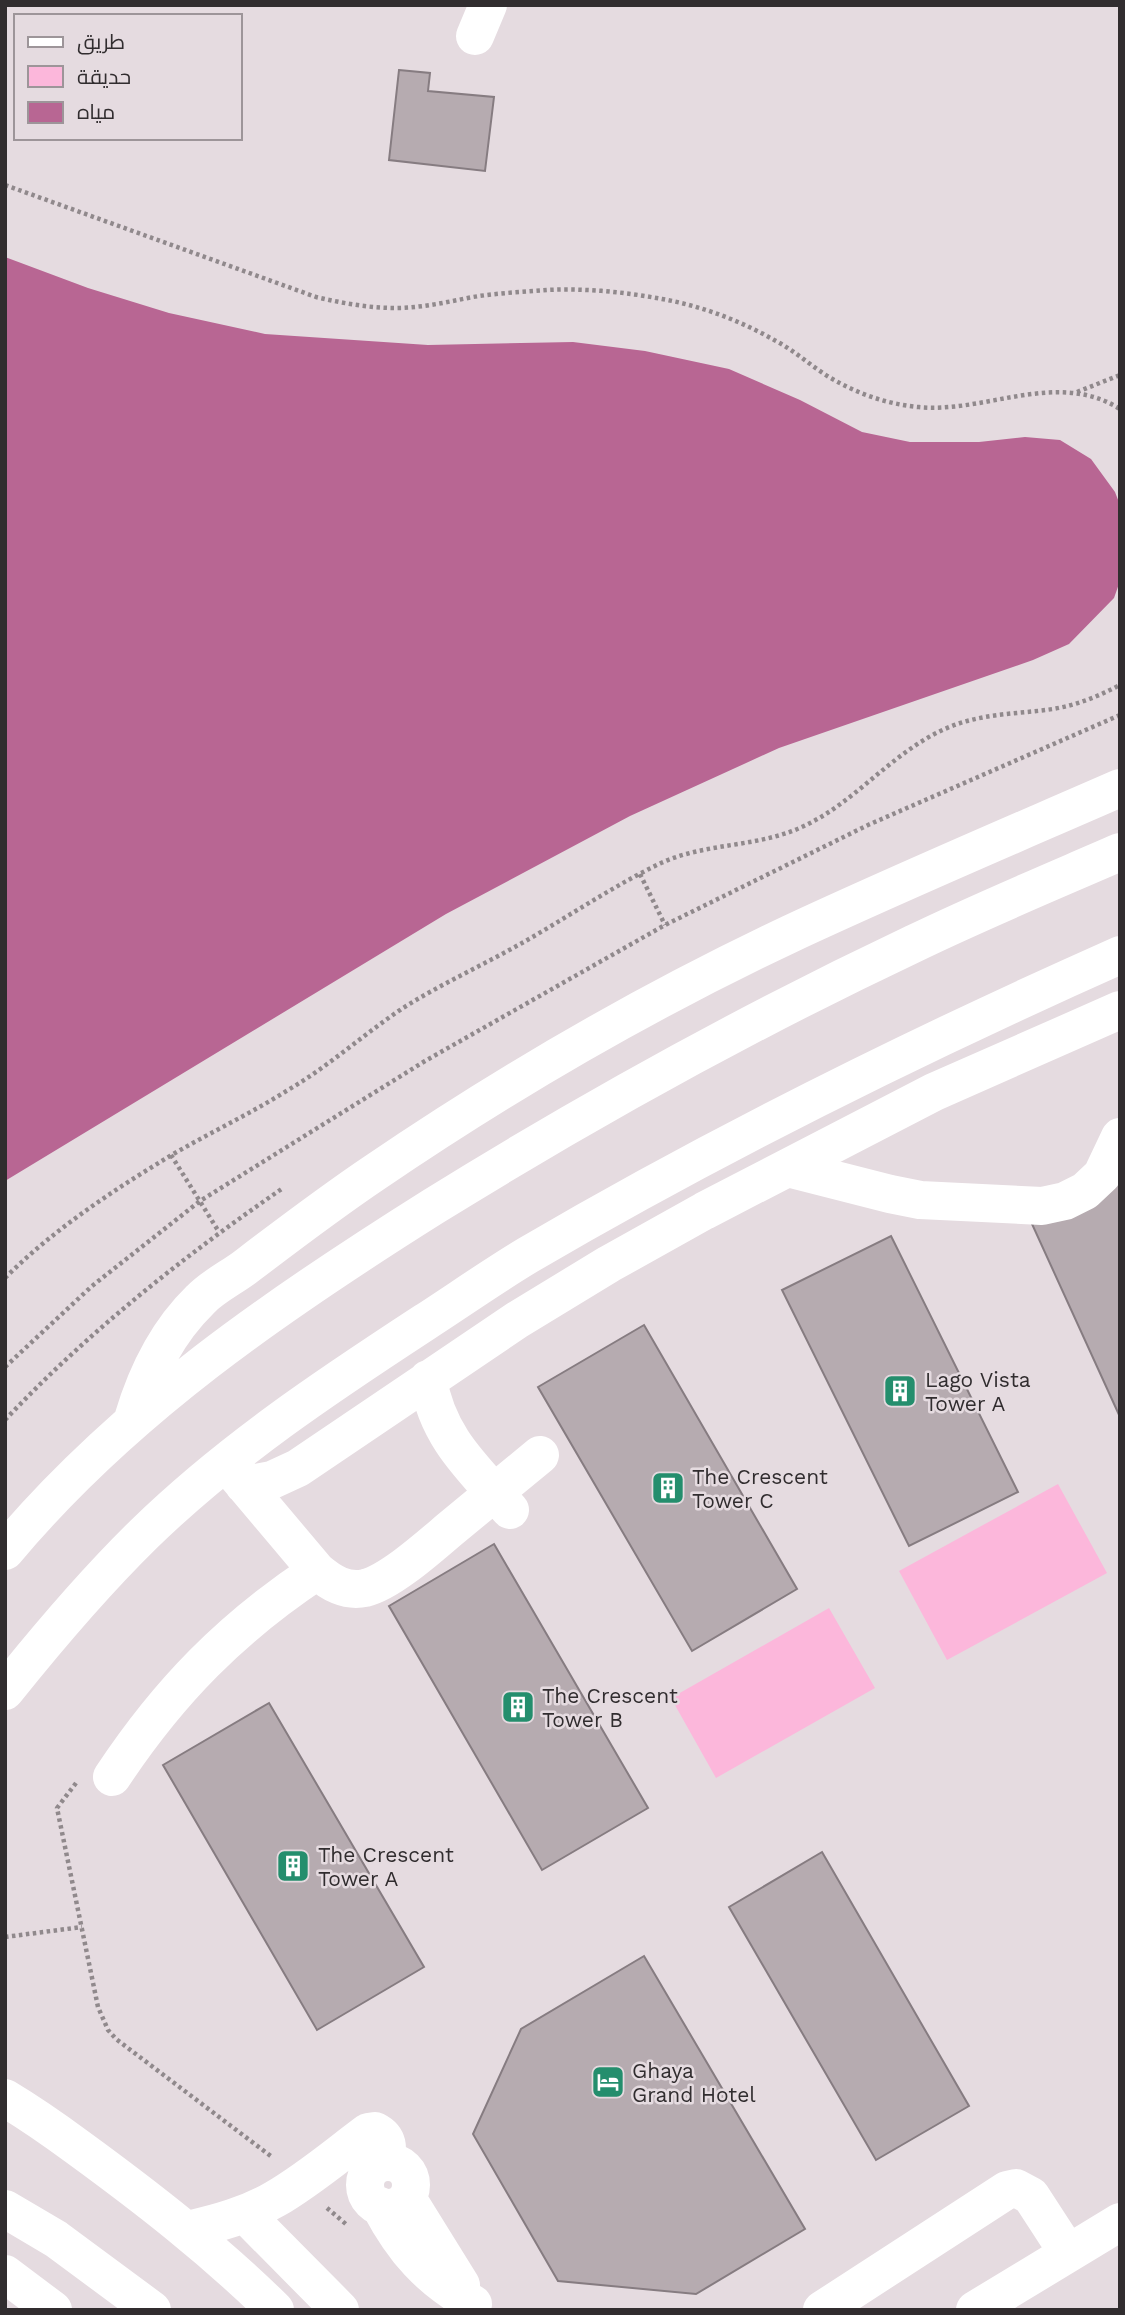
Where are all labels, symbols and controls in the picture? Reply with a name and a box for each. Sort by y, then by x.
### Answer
legend [14,14,242,140]
text: طريق [77,29,125,55]
text: حديقة [77,64,131,89]
text: مياه [77,99,115,124]
place label: Lago Vista Tower A [925,1367,1031,1416]
building icon: Lago Vista Tower A [881,1372,919,1410]
place label: The Crescent Tower C [692,1464,828,1513]
building icon: The Crescent Tower C [649,1469,687,1507]
place label: The Crescent Tower B [542,1683,678,1732]
building icon: The Crescent Tower B [499,1688,537,1726]
place label: The Crescent Tower A [318,1842,454,1891]
building icon: The Crescent Tower A [274,1847,312,1885]
place label: Ghaya Grand Hotel [632,2058,756,2107]
hotel icon: Ghaya Grand Hotel [589,2063,627,2101]

